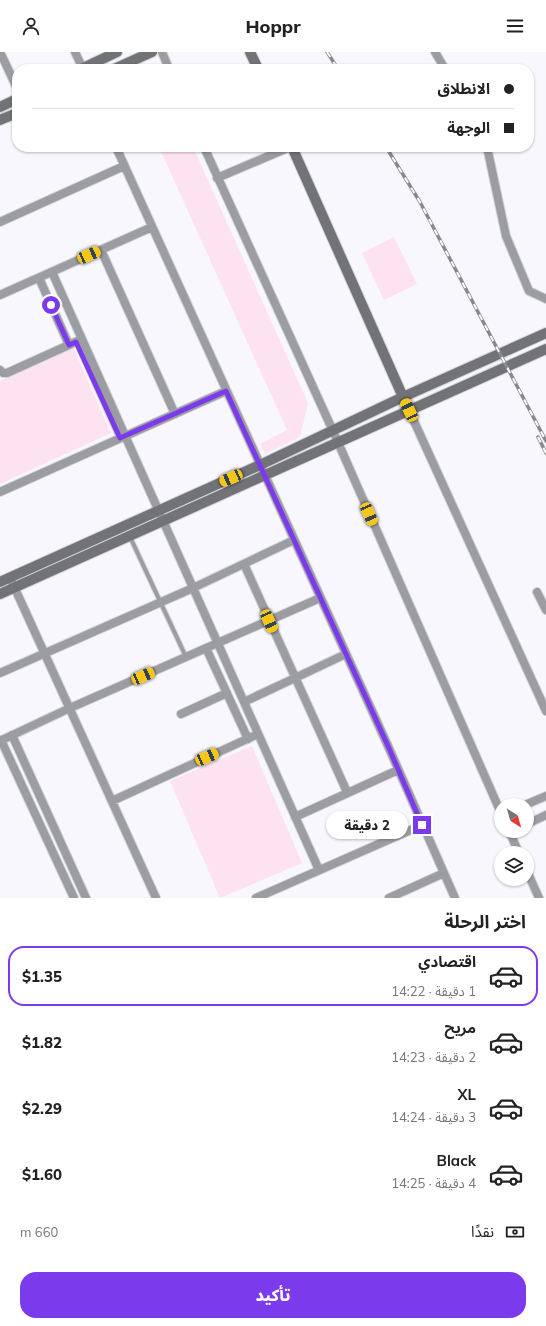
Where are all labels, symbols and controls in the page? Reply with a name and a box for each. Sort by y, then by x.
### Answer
icon: person [20,15,42,37]
text: Hoppr [245,15,301,38]
icon: menu [504,15,526,37]
text: الانطلاق [438,79,490,98]
text: الوجهة [447,118,490,137]
car [76,245,102,265]
route start [42,296,60,314]
car [398,397,420,423]
car [218,468,244,488]
car [359,501,379,527]
car [259,608,279,634]
car [130,666,156,686]
car [194,747,220,767]
north arrow [494,798,534,838]
map controls [494,798,534,886]
callout: 2 دقيقة [326,811,408,839]
route end [413,816,431,834]
text: 2 دقيقة [344,817,390,833]
button: layers [494,846,534,886]
text: اختر الرحلة [444,910,526,933]
text: اقتصادي [418,952,476,971]
icon: car [488,958,524,994]
text: $1.35 [22,967,62,986]
text: 1 دقيقة · 14:22 [391,983,476,999]
text: مريح [444,1018,476,1037]
icon: car [488,1024,524,1060]
text: $1.82 [22,1033,62,1052]
text: 2 دقيقة · 14:23 [391,1049,476,1065]
text: XL [458,1085,476,1104]
icon: car [488,1090,524,1126]
text: $2.29 [22,1099,62,1118]
text: 3 دقيقة · 14:24 [391,1109,476,1125]
text: Black [437,1151,476,1170]
icon: car [488,1156,524,1192]
text: $1.60 [22,1165,62,1184]
text: 4 دقيقة · 14:25 [391,1175,476,1191]
icon: cash [504,1221,526,1243]
text: نقدًا [471,1222,494,1241]
text: 660 m [20,1224,58,1240]
button: تأكيد [20,1272,526,1318]

